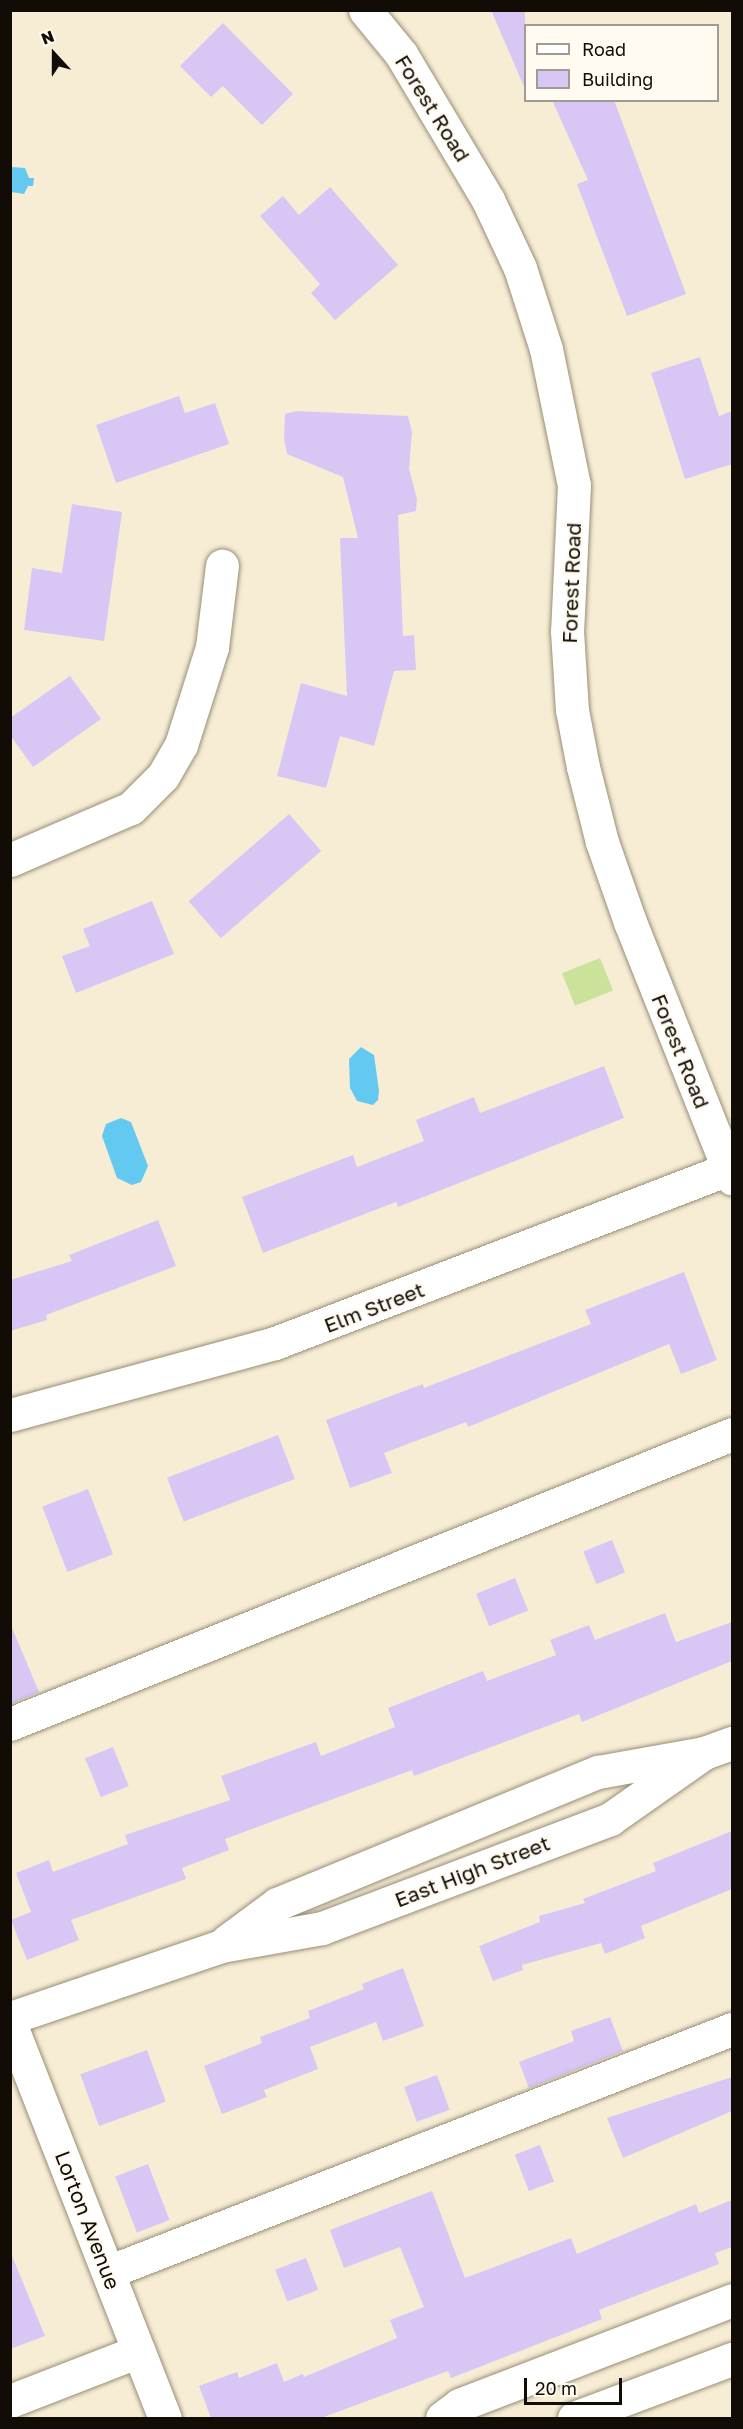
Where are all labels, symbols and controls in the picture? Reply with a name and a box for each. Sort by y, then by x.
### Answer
north arrow [24,24,84,84]
legend [524,24,719,102]
text: N [38,26,57,49]
text: Road [582,38,626,60]
street label: Forest Road [390,50,476,166]
text: Building [582,68,653,90]
street label: Forest Road [556,522,586,644]
street label: Forest Road [647,990,715,1112]
street label: Elm Street [320,1276,428,1338]
street label: East High Street [391,1830,553,1912]
street label: Lorton Avenue [50,2147,126,2293]
scale bar [527,2366,624,2404]
text: 20 m [535,2377,577,2399]

